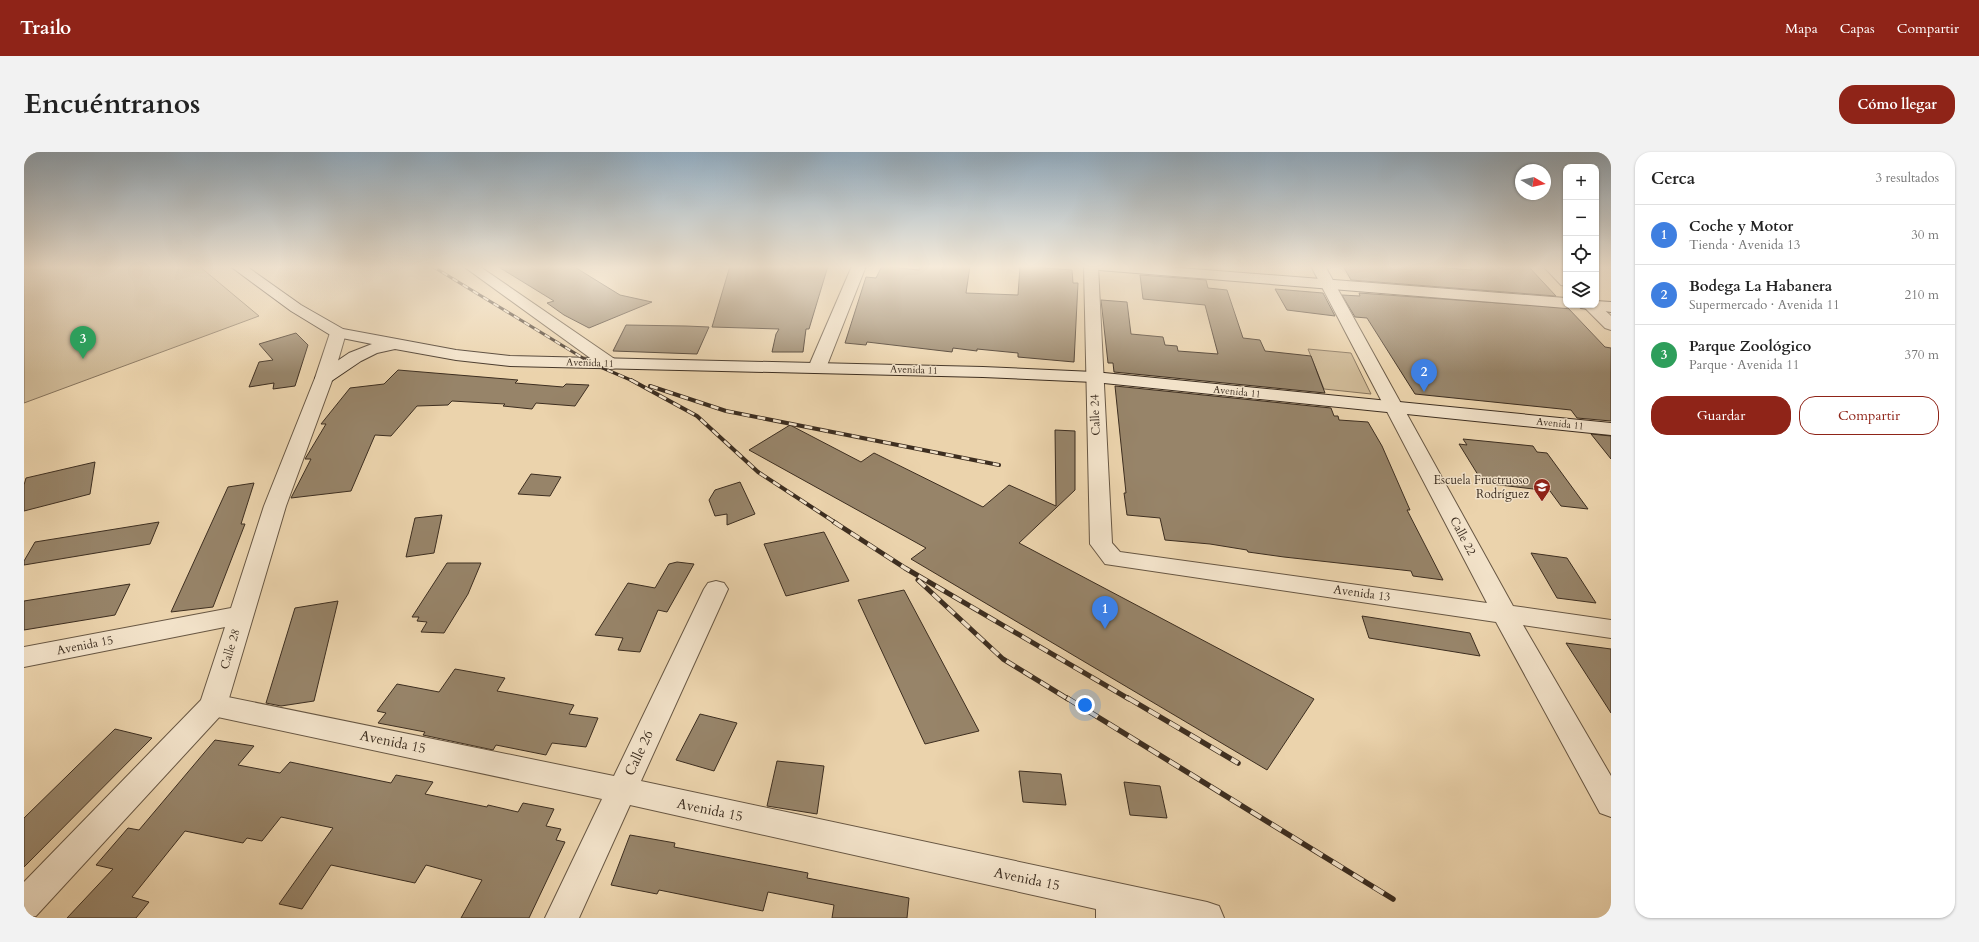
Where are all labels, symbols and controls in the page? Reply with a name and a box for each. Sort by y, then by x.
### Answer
text: Trailo [20,15,71,41]
text: Mapa [1785,19,1818,38]
text: Capas [1840,19,1875,38]
text: Compartir [1897,19,1959,38]
text: Encuéntranos [24,85,200,123]
button: Cómo llegar [1839,85,1955,124]
north arrow [1515,164,1551,200]
map controls [1563,164,1599,308]
button: + [1563,164,1599,200]
text: Cerca [1651,167,1695,190]
text: 3 resultados [1875,169,1939,187]
button: − [1563,200,1599,236]
text: Coche y Motor [1689,216,1793,236]
text: 1 [1661,226,1667,244]
text: 30 m [1911,226,1939,244]
button: locate [1563,236,1599,272]
text: Tienda · Avenida 13 [1689,236,1800,254]
button: layers [1563,272,1599,308]
text: Bodega La Habanera [1689,276,1832,296]
text: 2 [1661,286,1667,304]
text: 210 m [1905,286,1939,304]
text: Supermercado · Avenida 11 [1689,296,1840,314]
pin: 3 [70,326,96,359]
text: Parque Zoológico [1689,336,1811,356]
text: 3 [1661,346,1667,364]
text: 370 m [1905,346,1939,364]
street label: Avenida 11 [566,355,614,371]
text: Parque · Avenida 11 [1689,356,1799,374]
pin: 2 [1411,359,1437,392]
street label: Avenida 11 [890,362,938,378]
street label: Avenida 11 [1213,383,1261,401]
street label: Calle 24 [1086,394,1104,436]
button: Guardar [1651,396,1791,435]
button: Compartir [1799,396,1939,435]
street label: Avenida 11 [1536,415,1584,433]
place label: Escuela Fructruoso Rodríguez [1434,472,1530,502]
school or university icon: Escuela Fructruoso Rodríguez [1532,477,1552,502]
street label: Calle 22 [1446,514,1480,558]
street label: Avenida 13 [1332,581,1392,605]
pin: 1 [1092,596,1118,629]
street label: Calle 28 [216,627,244,671]
street label: Avenida 15 [55,632,115,658]
your location [1075,695,1095,715]
street label: Avenida 15 [358,726,428,758]
street label: Calle 26 [620,727,658,779]
street label: Avenida 15 [675,794,745,826]
street label: Avenida 15 [992,863,1062,895]

